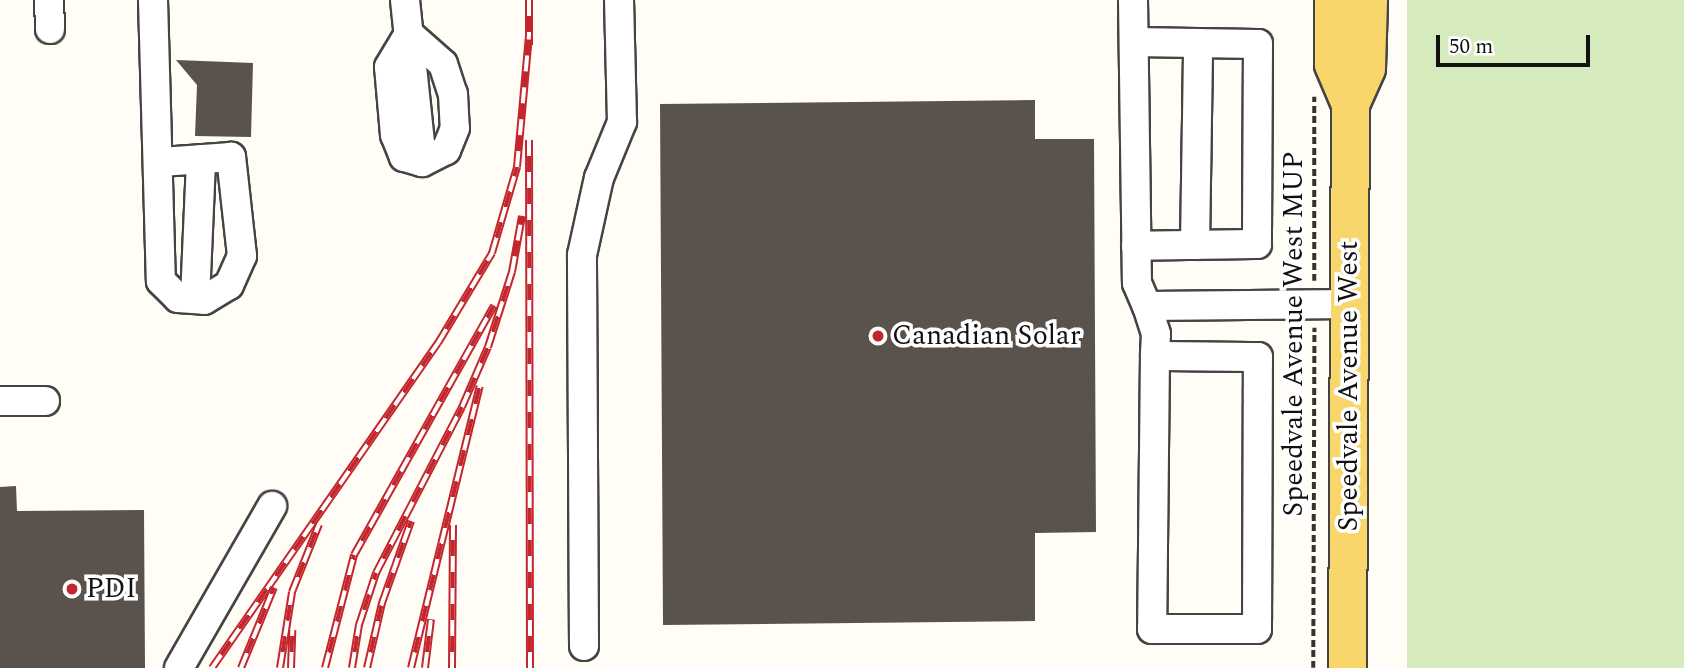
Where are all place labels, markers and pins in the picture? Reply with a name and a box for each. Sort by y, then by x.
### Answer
place label: Canadian Solar [892,319,1081,353]
marker: Canadian Solar [870,328,886,344]
place label: PDI [86,572,136,606]
marker: PDI [64,581,80,597]

